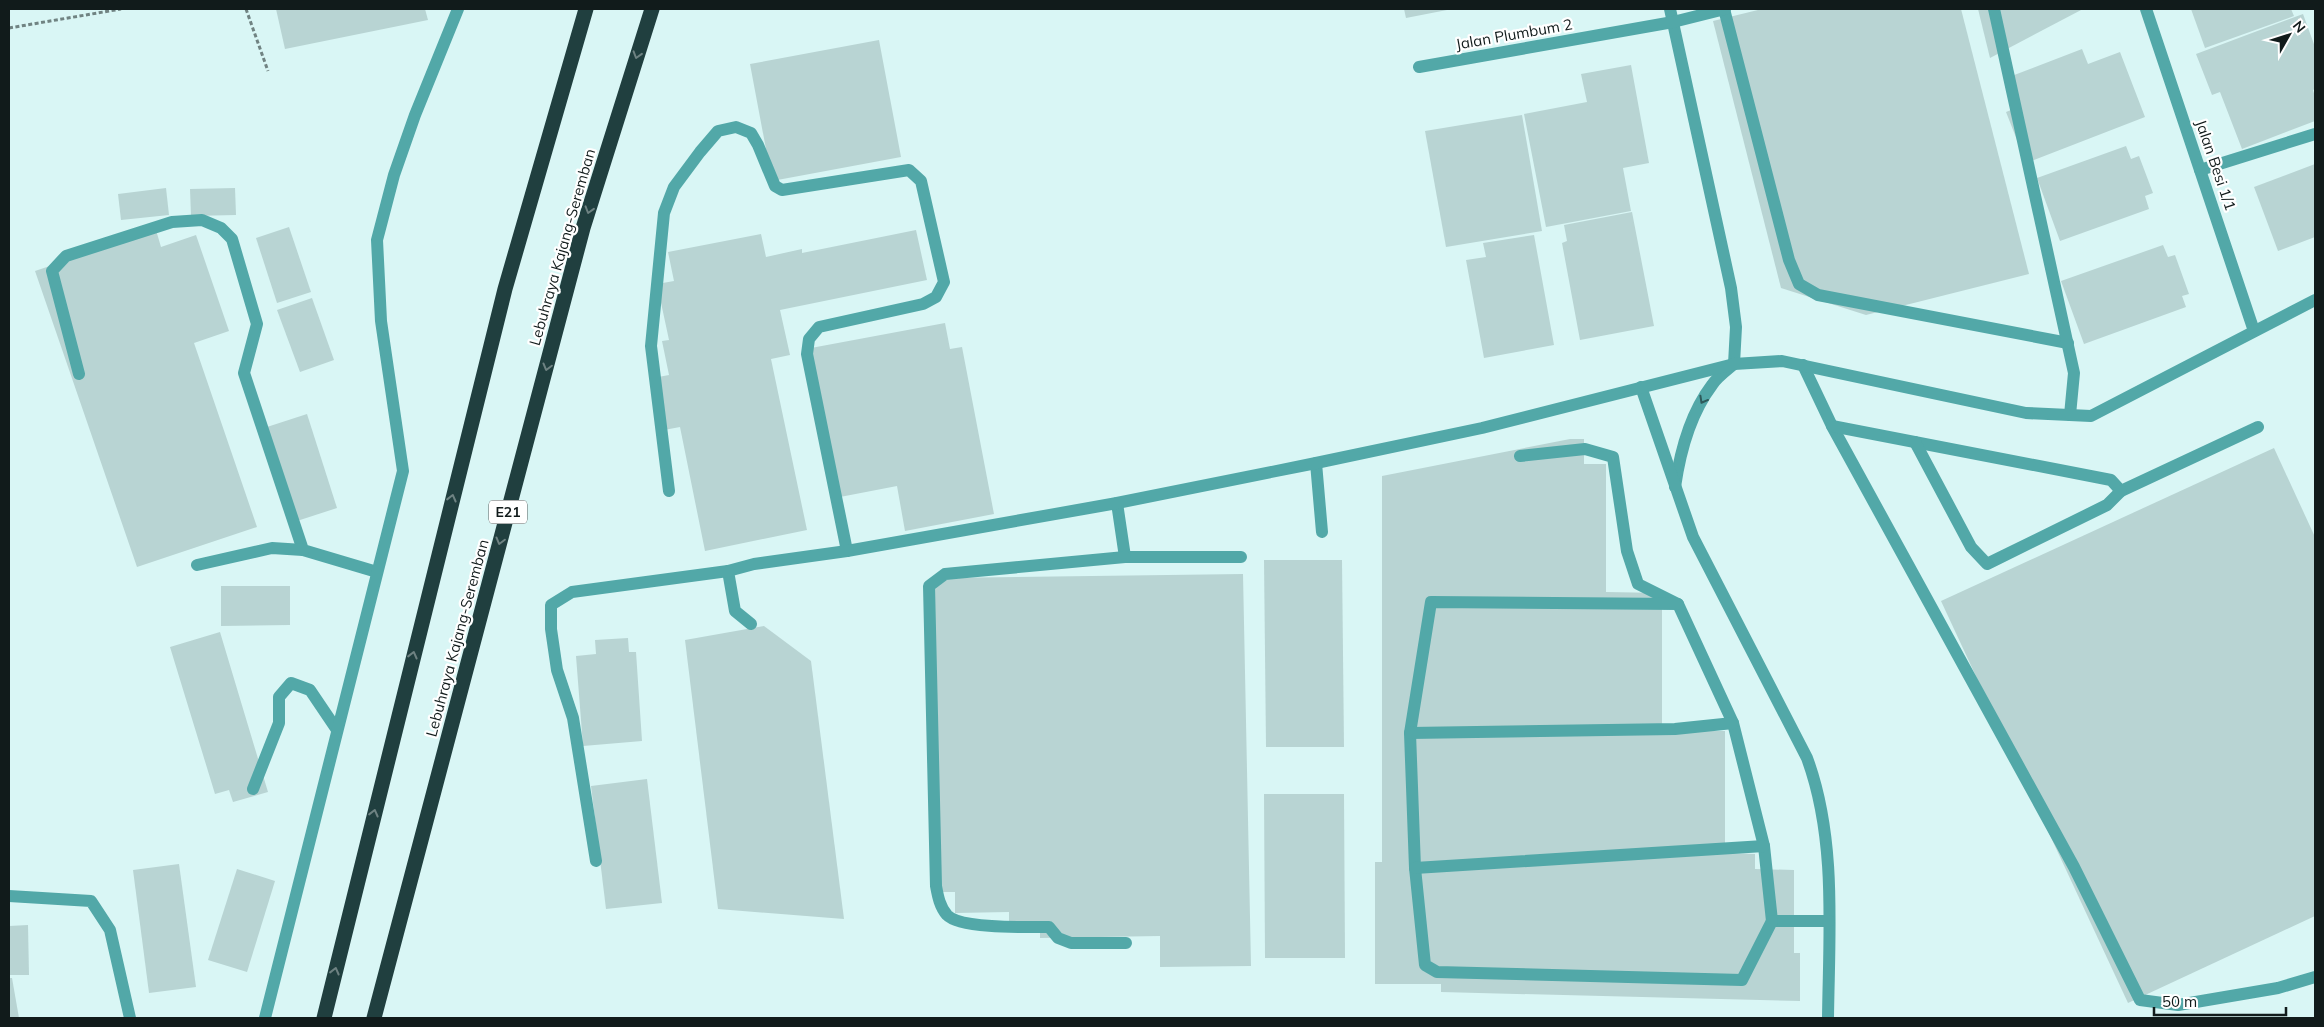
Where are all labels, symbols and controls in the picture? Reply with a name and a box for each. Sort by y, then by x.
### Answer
north arrow [2264,10,2314,60]
street label: Jalan Plumbum 2 [1454,14,1574,54]
text: N [2289,17,2309,37]
one-way arrow [633,51,643,59]
street label: Jalan Besi 1/1 [2192,117,2240,213]
street label: Lebuhraya Kajang-Seremban [525,146,599,348]
one-way arrow [585,206,595,214]
one-way arrow [542,363,552,371]
one-way arrow [1699,395,1709,404]
one-way arrow [446,493,457,502]
road number: E21 [489,501,527,524]
street label: Lebuhraya Kajang-Seremban [421,537,493,739]
one-way arrow [496,537,506,545]
one-way arrow [407,652,417,660]
one-way arrow [368,809,379,818]
one-way arrow [329,966,340,975]
scale bar [2154,984,2286,1016]
text: 50 m [2162,992,2197,1011]

